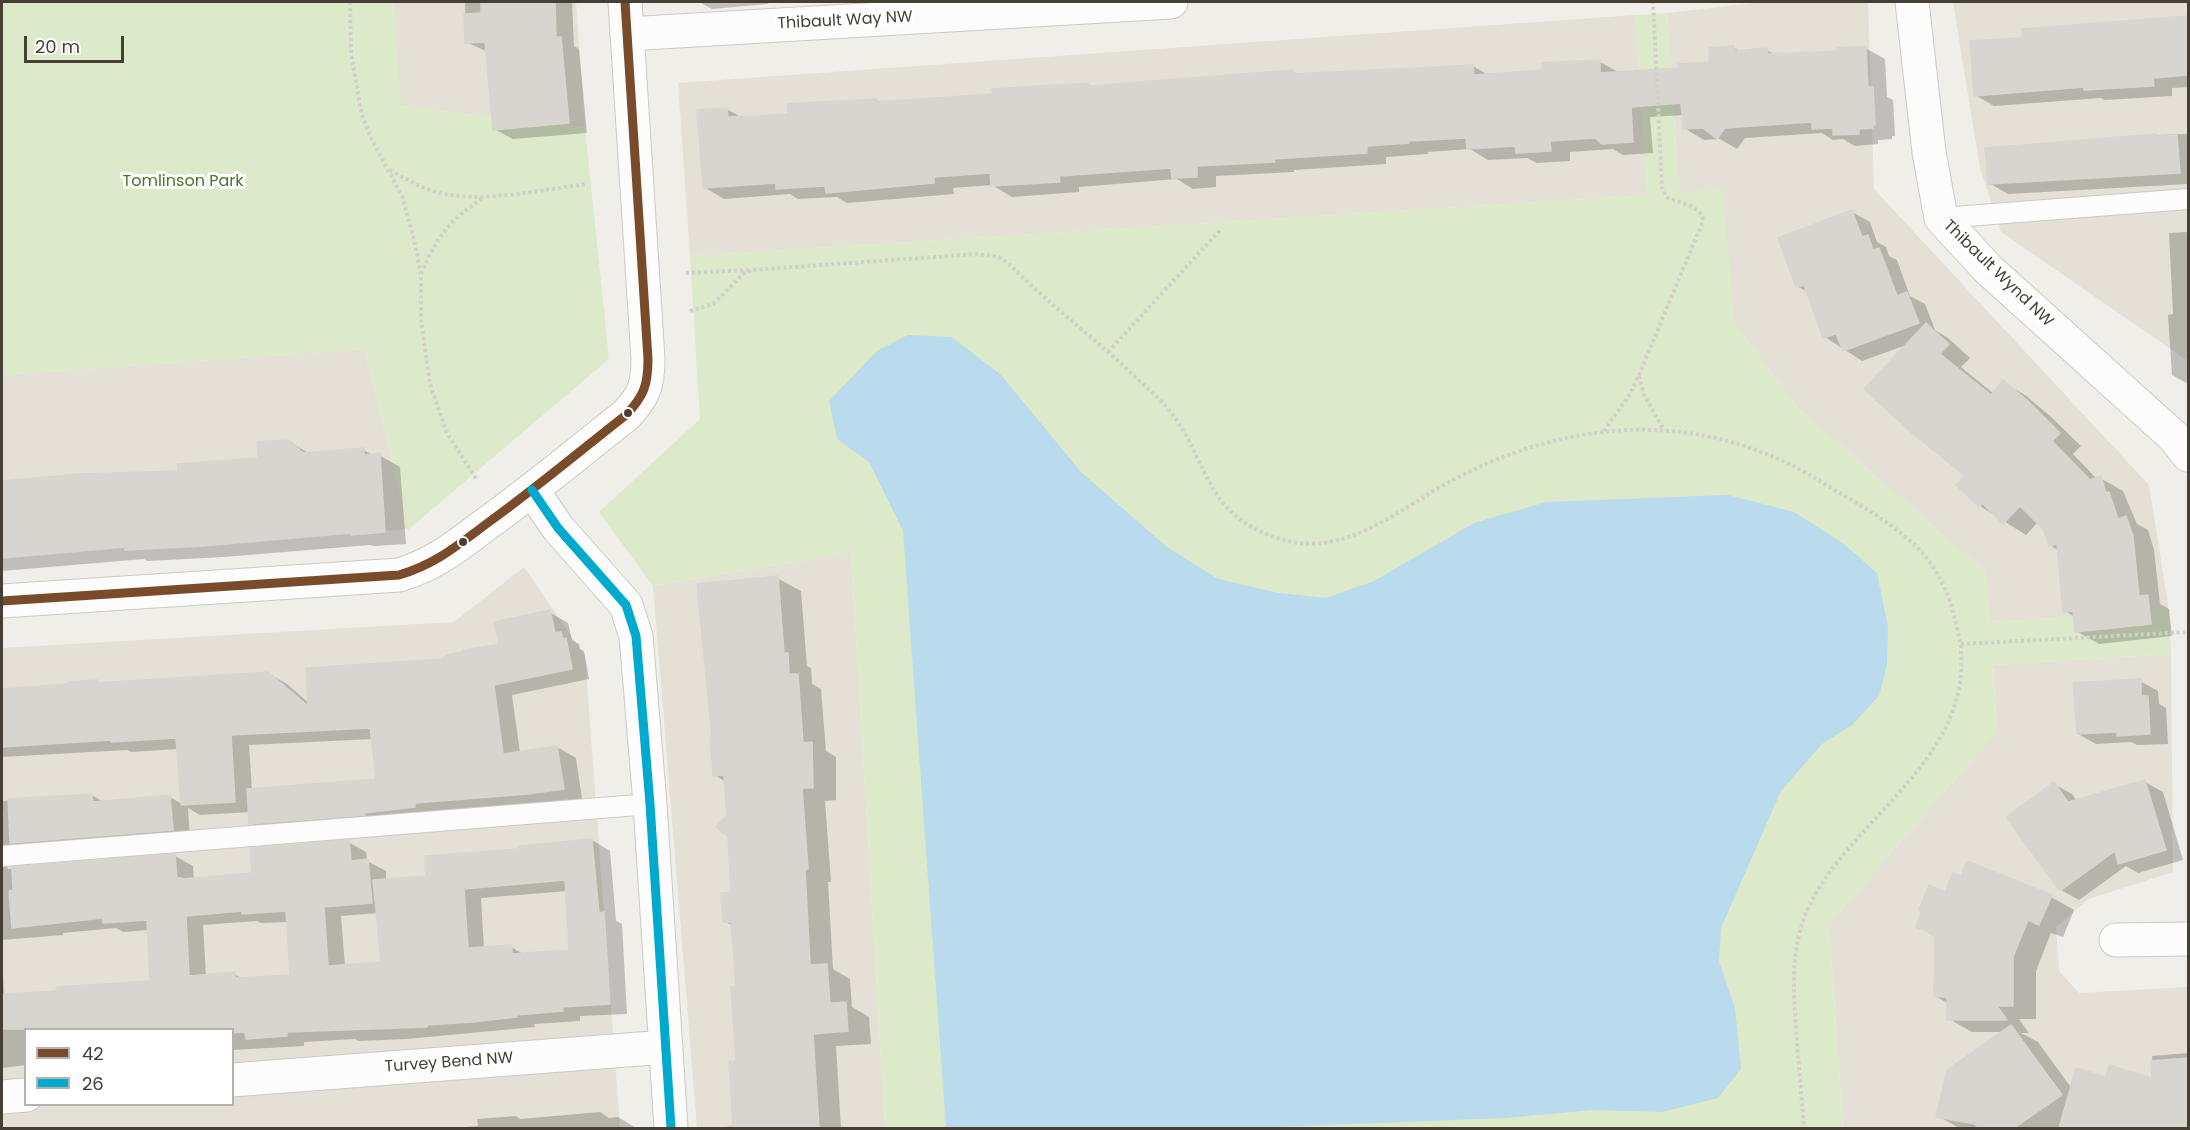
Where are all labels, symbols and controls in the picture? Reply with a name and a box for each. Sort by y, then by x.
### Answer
street label: Thibault Way NW [777,8,913,34]
scale bar [27,24,128,62]
text: 20 m [35,34,80,59]
park label: Tomlinson Park [123,172,243,192]
street label: Thibault Wynd NW [1939,217,2057,331]
unlabelled marker [622,407,634,419]
unlabelled marker [457,536,469,548]
legend [24,1028,234,1106]
text: 42 [82,1041,104,1066]
street label: Turvey Bend NW [384,1049,514,1077]
text: 26 [82,1071,104,1096]

